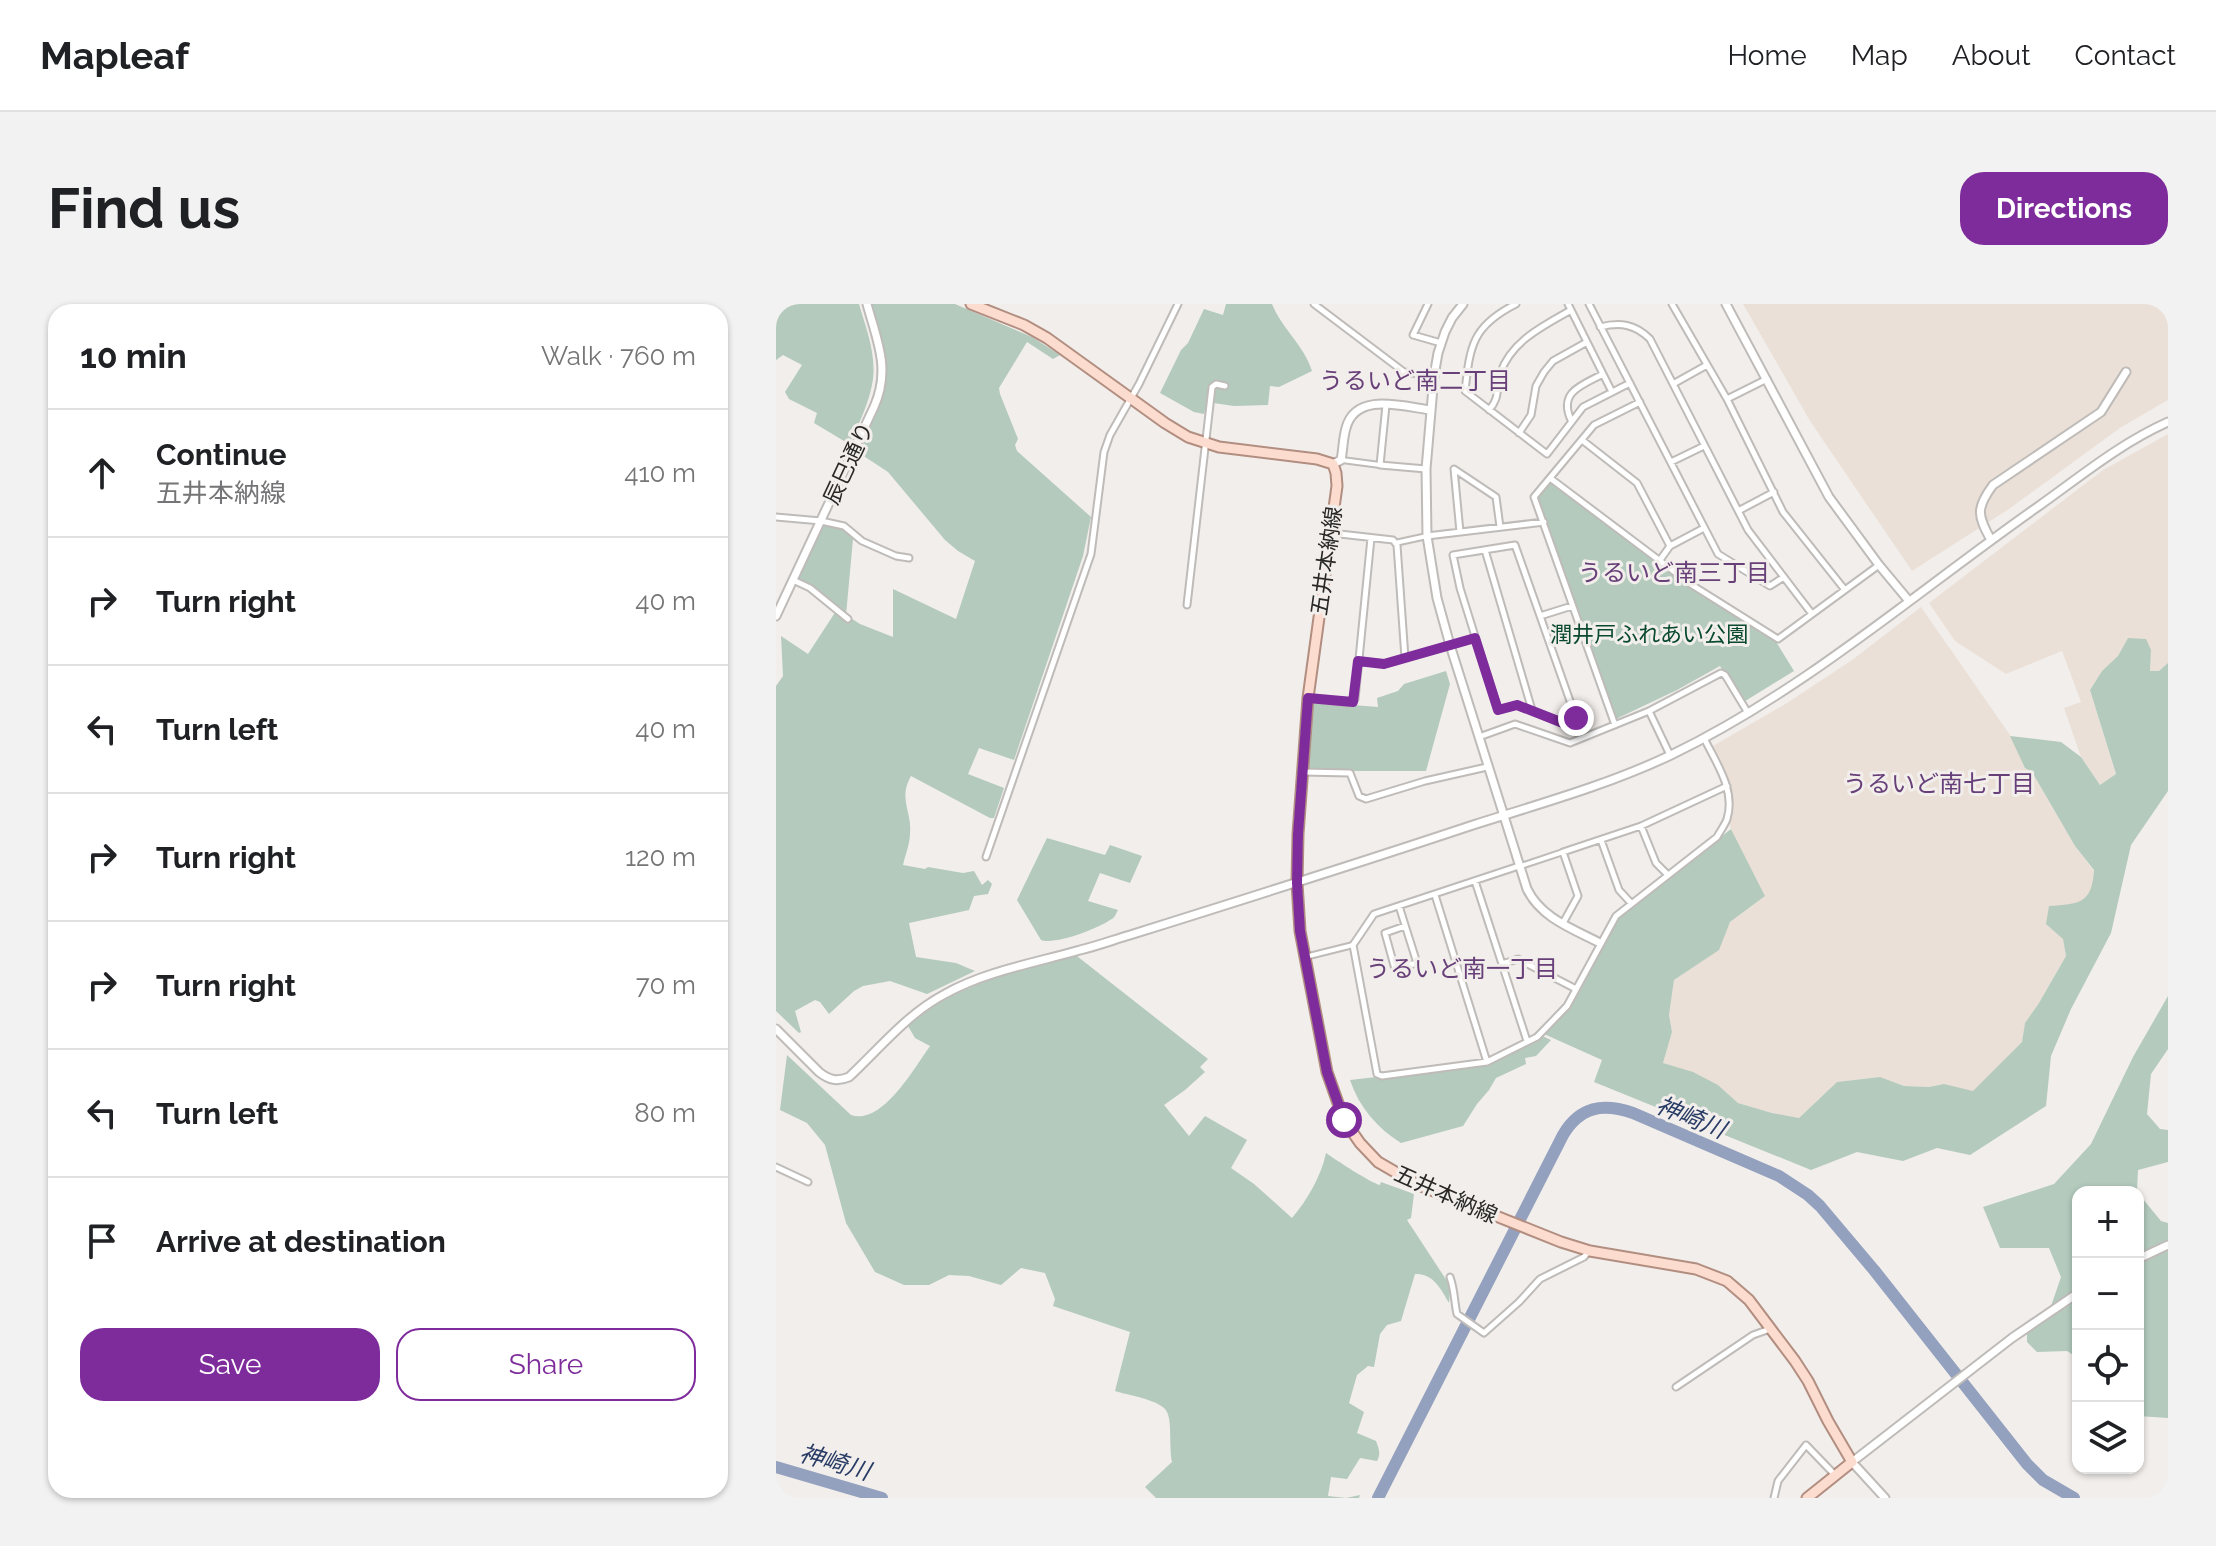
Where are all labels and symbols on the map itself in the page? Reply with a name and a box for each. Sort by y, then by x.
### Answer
district label: うるいど南二丁目 [1319,366,1511,395]
street label: 辰巳通り [818,418,878,508]
street label: 五井本納線 [1305,505,1347,617]
district label: うるいど南三丁目 [1578,558,1770,587]
park label: 潤井戸ふれあい公園 [1550,621,1748,647]
route end [1558,700,1594,736]
district label: うるいど南七丁目 [1843,769,2035,798]
district label: うるいど南一丁目 [1366,954,1558,983]
water label: 神崎川 [1652,1090,1733,1145]
route start [1326,1102,1362,1138]
street label: 五井本納線 [1390,1160,1502,1228]
water label: 神崎川 [796,1438,876,1487]

